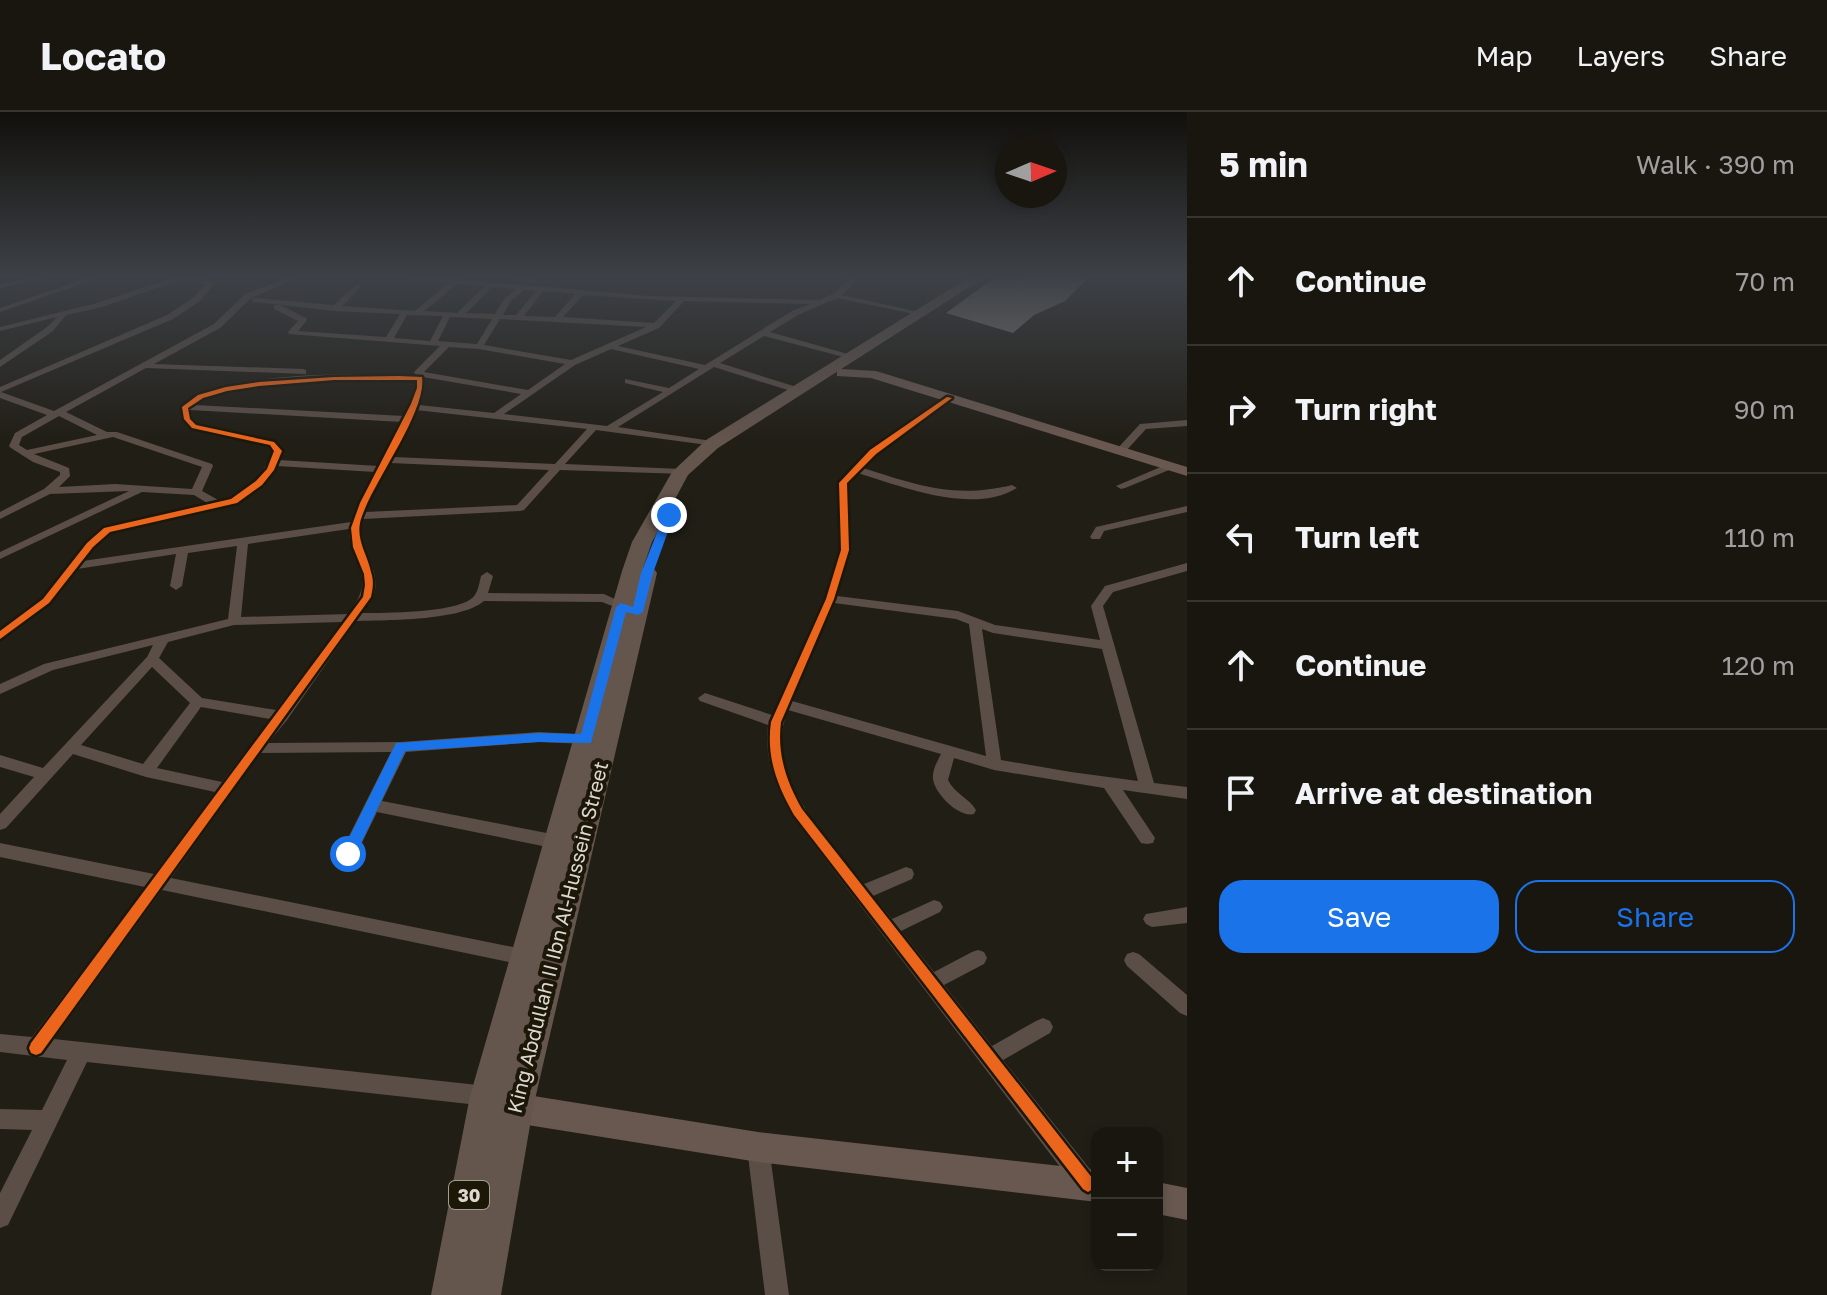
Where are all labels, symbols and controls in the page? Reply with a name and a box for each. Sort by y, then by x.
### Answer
text: Locato [40,33,166,78]
text: Map [1475,39,1533,72]
text: Layers [1577,39,1665,72]
text: Share [1709,39,1787,72]
north arrow [995,136,1067,208]
text: 5 min [1219,144,1308,184]
text: Walk · 390 m [1636,149,1795,180]
icon: ahead [1219,259,1263,303]
text: Continue [1295,263,1426,299]
text: 70 m [1736,266,1795,297]
icon: right [1219,387,1263,431]
text: Turn right [1295,391,1437,427]
text: 90 m [1734,394,1795,425]
route end [651,497,687,533]
icon: left [1219,515,1263,559]
text: Turn left [1295,519,1420,555]
text: 110 m [1724,522,1795,553]
icon: ahead [1219,643,1263,687]
text: Continue [1295,647,1426,683]
text: 120 m [1722,650,1795,681]
street label: King Abdullah II Ibn Al-Hussein Street [502,759,612,1115]
icon: arrive [1219,771,1263,815]
text: Arrive at destination [1295,775,1592,811]
route start [330,836,366,872]
button: Save [1219,880,1499,953]
button: Share [1515,880,1795,953]
map controls [1091,1127,1163,1271]
button: + [1091,1127,1163,1199]
road number: 30 [449,1181,489,1209]
button: − [1091,1199,1163,1271]

